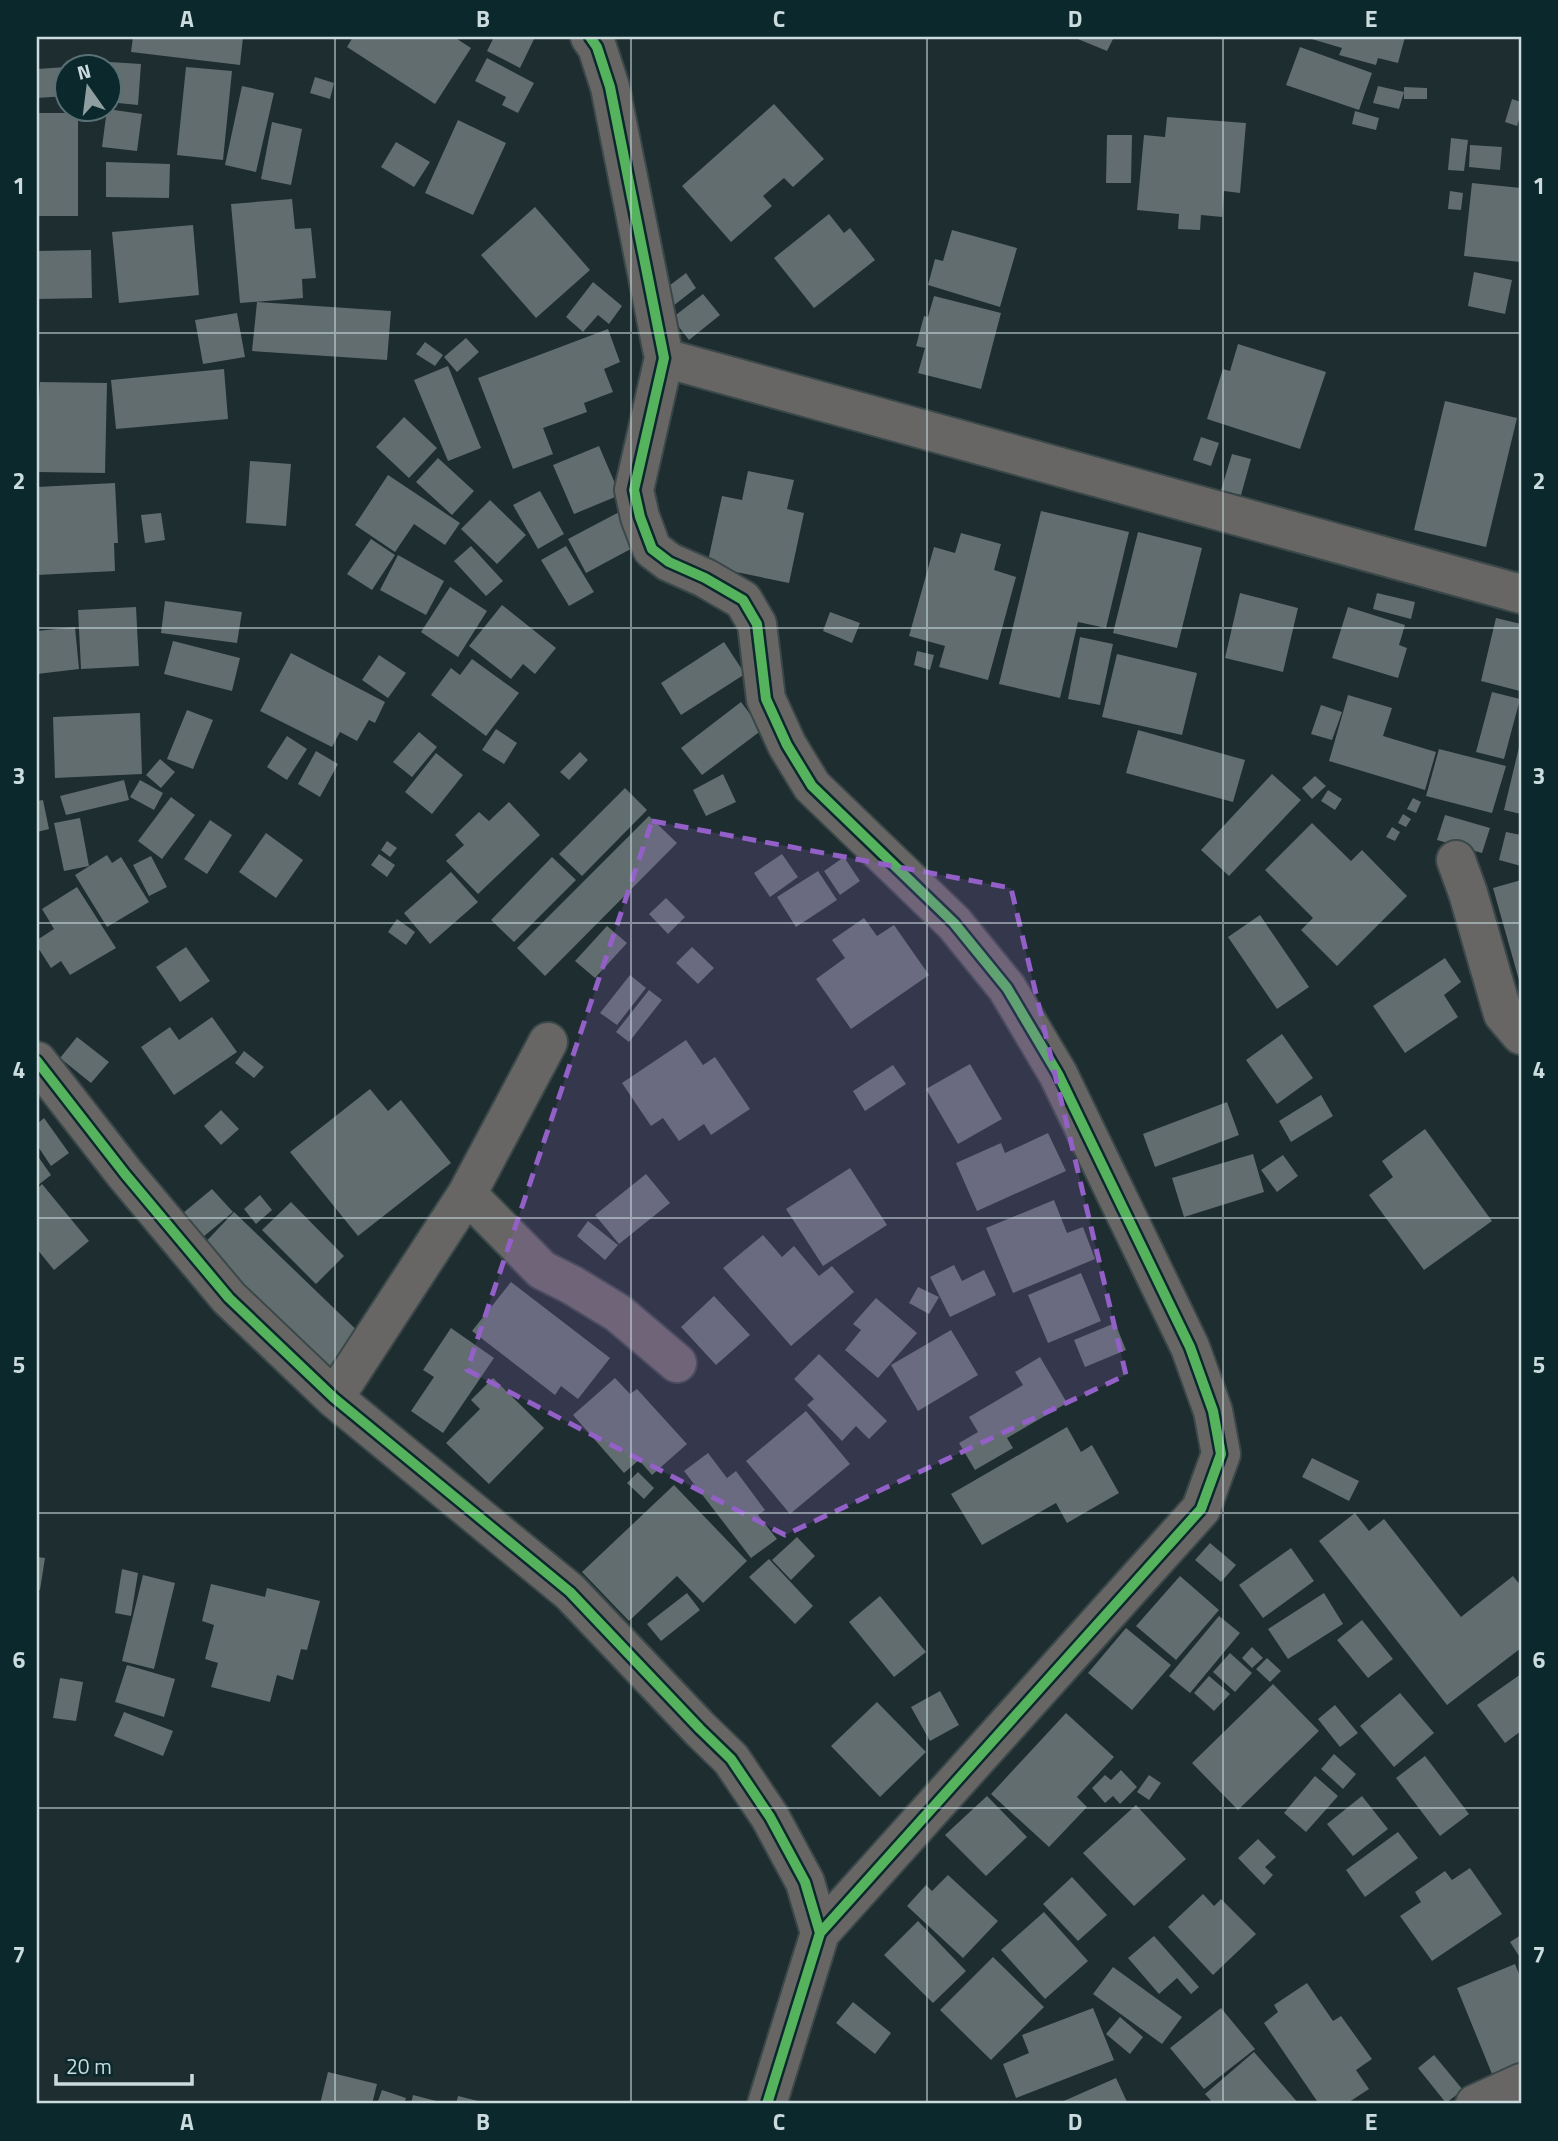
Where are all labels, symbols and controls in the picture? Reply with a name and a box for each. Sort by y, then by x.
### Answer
text: A [180,1,194,36]
text: B [476,1,490,36]
text: C [773,1,785,36]
text: D [1068,1,1082,36]
text: E [1365,1,1377,36]
north arrow [52,52,122,122]
text: N [74,55,94,87]
text: 1 [13,168,25,203]
text: 1 [1533,168,1545,203]
text: 2 [13,463,25,498]
text: 2 [1533,463,1545,498]
text: 3 [13,758,25,793]
text: 3 [1533,758,1545,793]
text: 4 [13,1052,25,1087]
text: 4 [1533,1052,1545,1087]
text: 5 [13,1347,25,1382]
text: 5 [1533,1347,1545,1382]
text: 6 [13,1642,26,1677]
text: 6 [1533,1642,1546,1677]
text: 7 [13,1937,25,1972]
text: 7 [1533,1937,1545,1972]
scale bar [56,2043,192,2087]
text: 20 m [66,2050,112,2082]
text: A [180,2104,194,2139]
text: B [476,2104,490,2139]
text: C [773,2104,785,2139]
text: D [1068,2104,1082,2139]
text: E [1365,2104,1377,2139]

